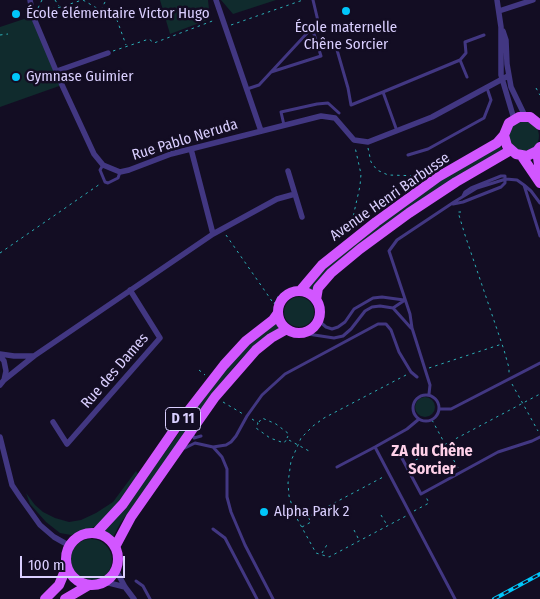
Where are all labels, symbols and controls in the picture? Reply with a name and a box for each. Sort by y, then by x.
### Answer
place label: École élémentaire Victor Hugo [26,5,210,23]
marker: École maternelle Chêne Sorcier [340,5,352,17]
marker: École élémentaire Victor Hugo [10,8,22,20]
place label: École maternelle Chêne Sorcier [295,19,397,54]
place label: Gymnase Guimier [26,68,133,86]
marker: Gymnase Guimier [10,71,22,83]
street label: Rue Pablo Neruda [130,115,240,165]
street label: Avenue Henri Barbusse [327,149,453,245]
street label: Rue des Dames [78,330,152,412]
road number: D 11 [166,408,200,430]
district label: ZA du Chêne Sorcier [391,442,473,480]
place label: Alpha Park 2 [274,503,349,521]
marker: Alpha Park 2 [258,506,270,518]
scale bar [22,546,128,578]
text: 100 m [28,556,65,574]

